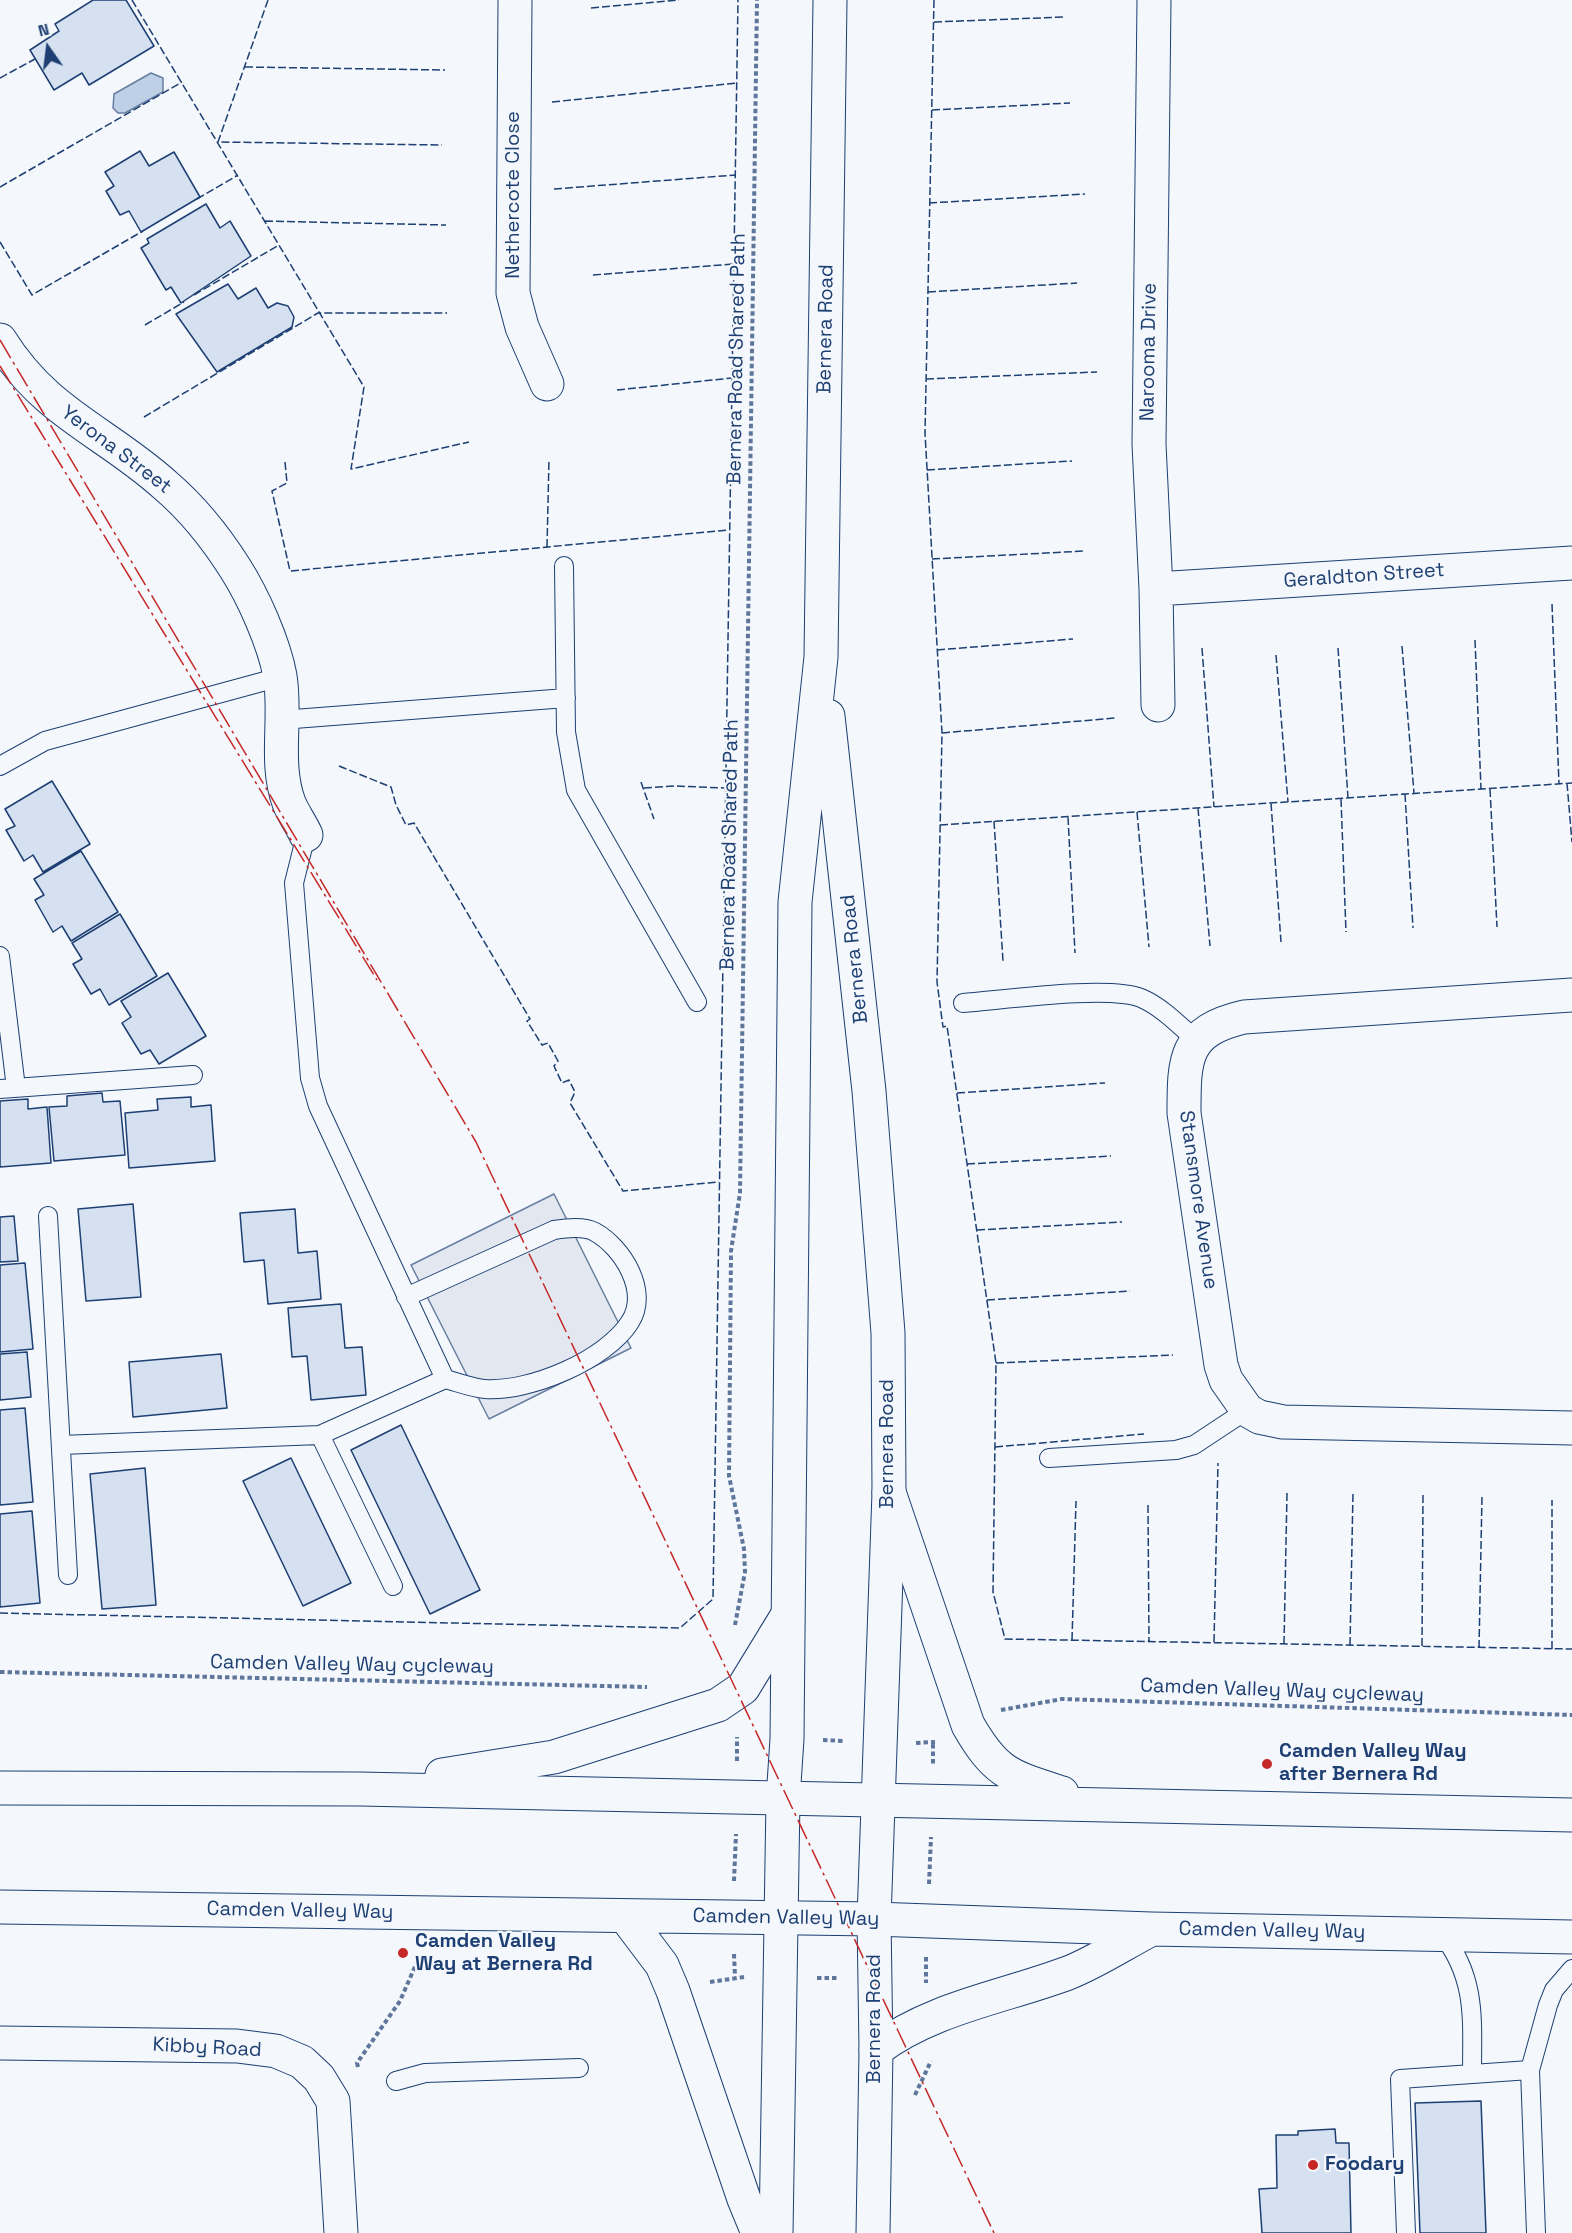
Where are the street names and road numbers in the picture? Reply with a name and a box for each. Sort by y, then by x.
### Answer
street label: Nethercote Close [502,111,526,279]
street label: Bernera Road Shared Path [723,233,751,485]
street label: Bernera Road [813,264,839,394]
street label: Narooma Drive [1136,283,1162,421]
street label: Yerona Street [56,401,176,499]
street label: Geraldton Street [1283,558,1445,594]
street label: Bernera Road Shared Path [716,719,744,971]
street label: Bernera Road [836,893,874,1025]
street label: Stansmore Avenue [1174,1109,1222,1291]
street label: Bernera Road [876,1379,900,1509]
street label: Camden Valley Way cycleway [210,1651,494,1679]
street label: Camden Valley Way cycleway [1140,1674,1424,1708]
street label: Camden Valley Way [206,1897,394,1925]
street label: Camden Valley Way [692,1904,880,1932]
street label: Camden Valley Way [1178,1917,1366,1945]
street label: Bernera Road [863,1954,887,2084]
street label: Kibby Road [152,2033,262,2063]

